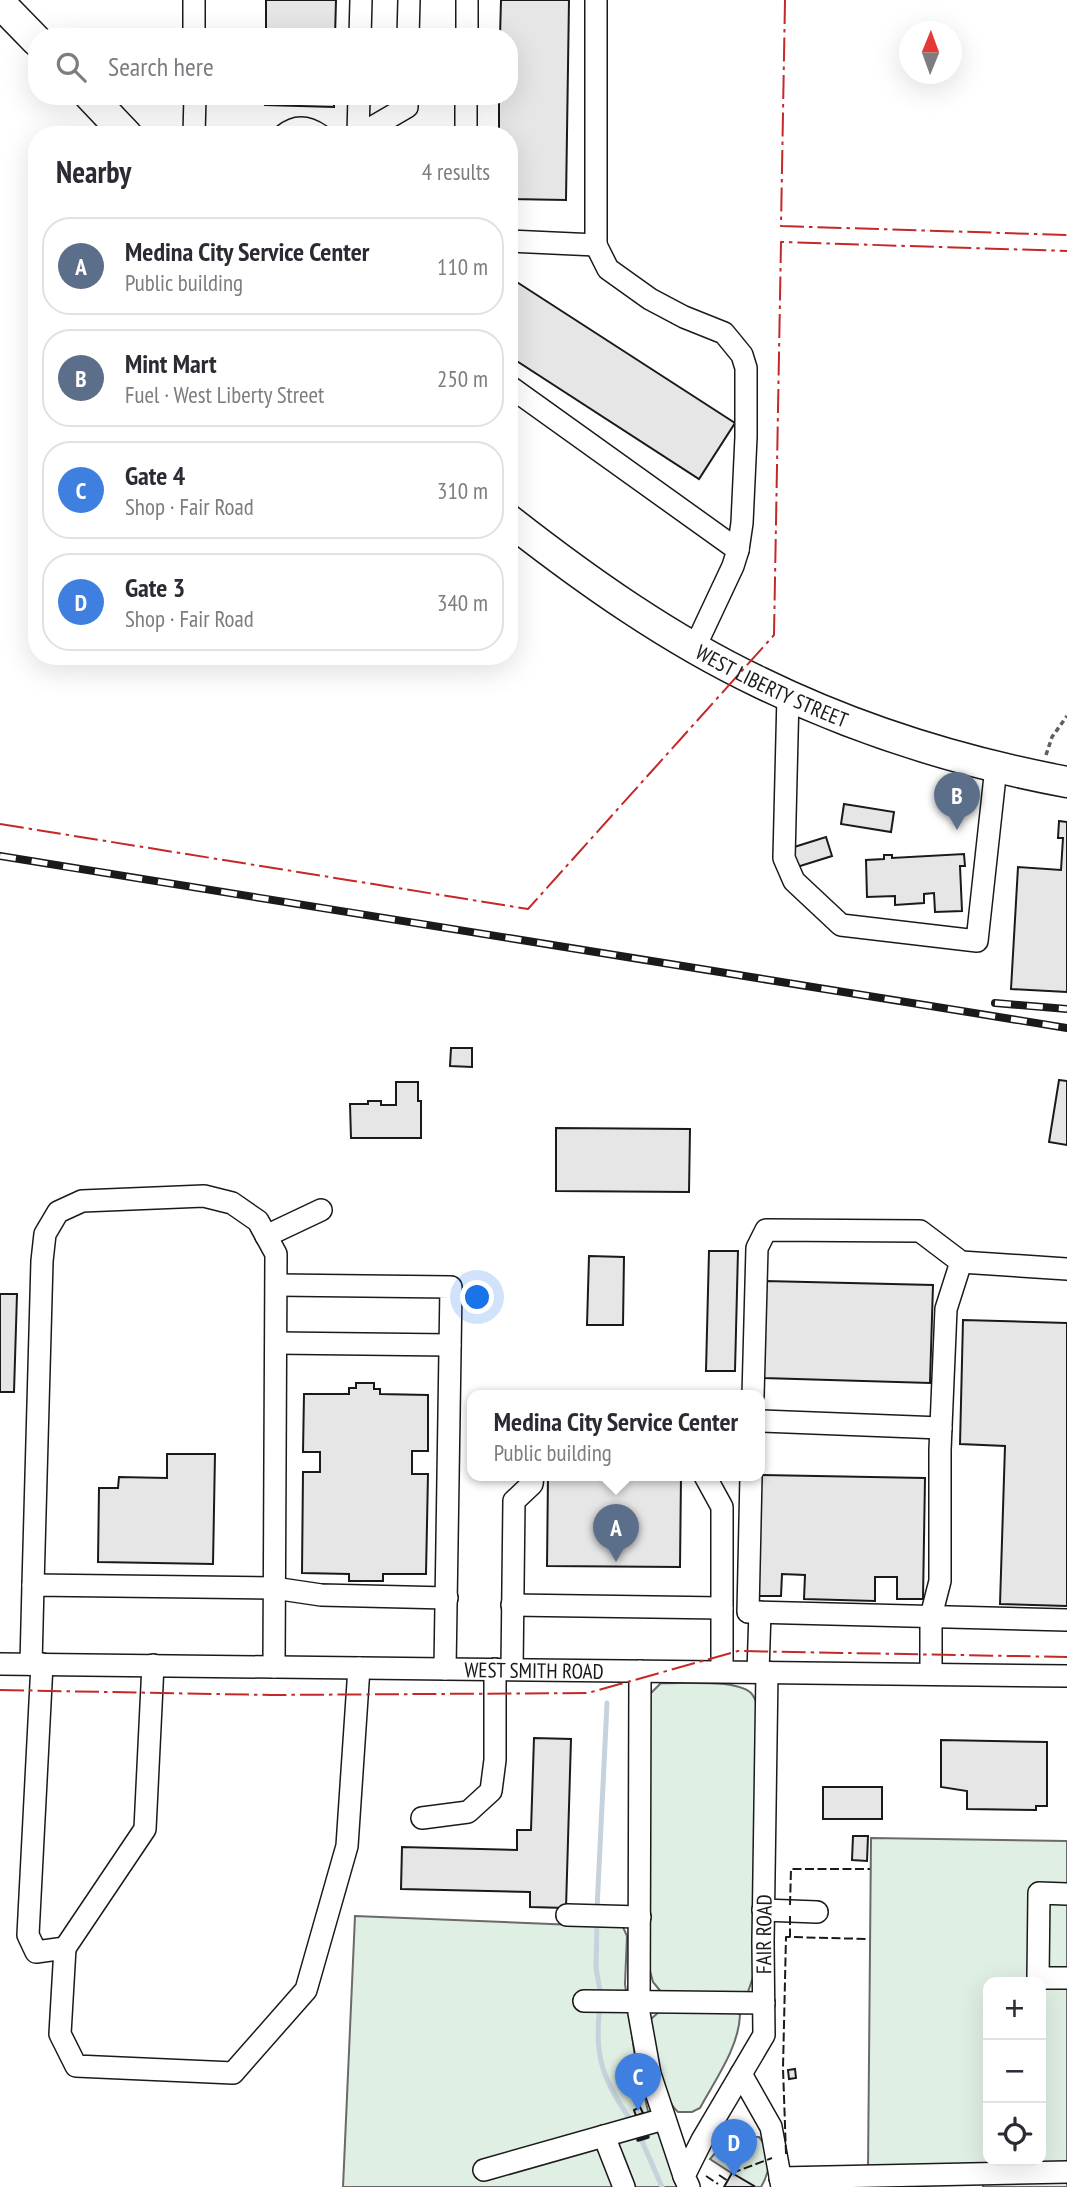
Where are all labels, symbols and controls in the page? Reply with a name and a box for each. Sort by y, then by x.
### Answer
north arrow [899,21,962,84]
search box [28,28,518,105]
icon: search [52,48,90,86]
text: Search here [108,50,214,83]
text: Nearby [56,152,131,191]
text: 4 results [422,157,490,186]
text: Medina City Service Center [125,235,369,268]
text: A [75,252,87,281]
text: 110 m [437,252,488,281]
text: Public building [125,268,243,297]
text: Mint Mart [125,347,217,380]
text: B [75,364,87,393]
text: 250 m [437,364,488,393]
text: Fuel · West Liberty Street [125,380,324,409]
text: Gate 4 [125,459,185,492]
text: C [76,476,86,505]
text: 310 m [437,476,488,505]
text: Shop · Fair Road [125,492,254,521]
text: Gate 3 [125,571,185,604]
text: D [75,588,87,617]
text: 340 m [437,588,488,617]
text: Shop · Fair Road [125,604,254,633]
street label: WEST LIBERTY STREET [691,638,853,733]
pin: B [934,772,980,830]
your location [460,1280,494,1314]
popup [467,1390,765,1481]
text: Medina City Service Center [494,1405,738,1438]
text: Public building [494,1438,612,1467]
pin: A [593,1504,639,1562]
street label: WEST SMITH ROAD [464,1656,604,1684]
street label: FAIR ROAD [749,1894,777,1974]
map controls [983,1977,1046,2166]
button: + [983,1977,1046,2040]
button: − [983,2040,1046,2103]
pin: C [615,2053,661,2111]
button: locate [983,2103,1046,2166]
pin: D [711,2119,757,2177]

